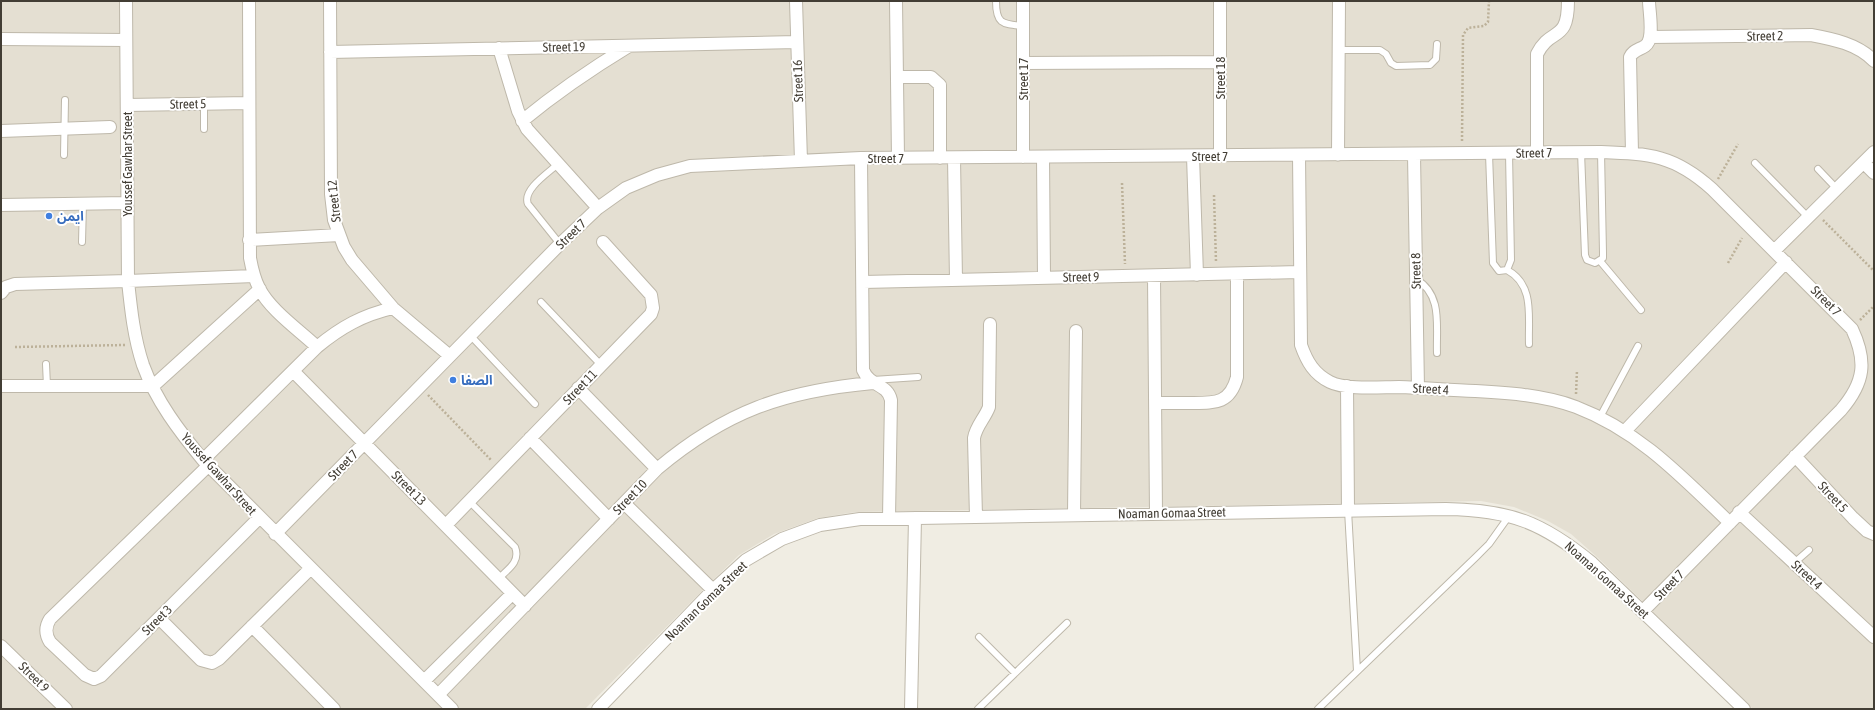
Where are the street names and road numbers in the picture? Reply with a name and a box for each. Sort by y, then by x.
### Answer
street label: Street 2 [1747,28,1783,44]
street label: Street 19 [543,39,585,55]
street label: Street 18 [1213,57,1228,99]
street label: Street 17 [1016,58,1031,100]
street label: Street 16 [790,59,806,103]
street label: Street 5 [170,96,206,112]
street label: Youssef Gawhar Street [120,111,135,217]
street label: Street 7 [1516,145,1552,161]
street label: Street 7 [1192,149,1228,164]
street label: Street 7 [868,151,904,166]
street label: Street 12 [324,179,344,223]
street label: Street 7 [553,216,589,252]
street label: Street 8 [1408,253,1424,289]
street label: Street 9 [1063,269,1099,285]
street label: Street 7 [1808,283,1844,319]
street label: Street 11 [560,366,600,408]
street label: Street 4 [1412,381,1450,397]
street label: Youssef Gawhar Street [178,430,260,518]
street label: Street 7 [325,447,361,483]
street label: Street 13 [389,468,429,508]
street label: Street 10 [610,476,650,518]
street label: Street 5 [1815,479,1851,515]
street label: Noaman Gomaa Street [1118,505,1226,521]
street label: Noaman Gomaa Street [1562,538,1652,622]
street label: Street 4 [1789,557,1825,593]
street label: Noaman Gomaa Street [662,558,750,644]
street label: Street 7 [1651,567,1687,603]
street label: Street 3 [139,602,175,638]
street label: Street 9 [16,659,52,695]

